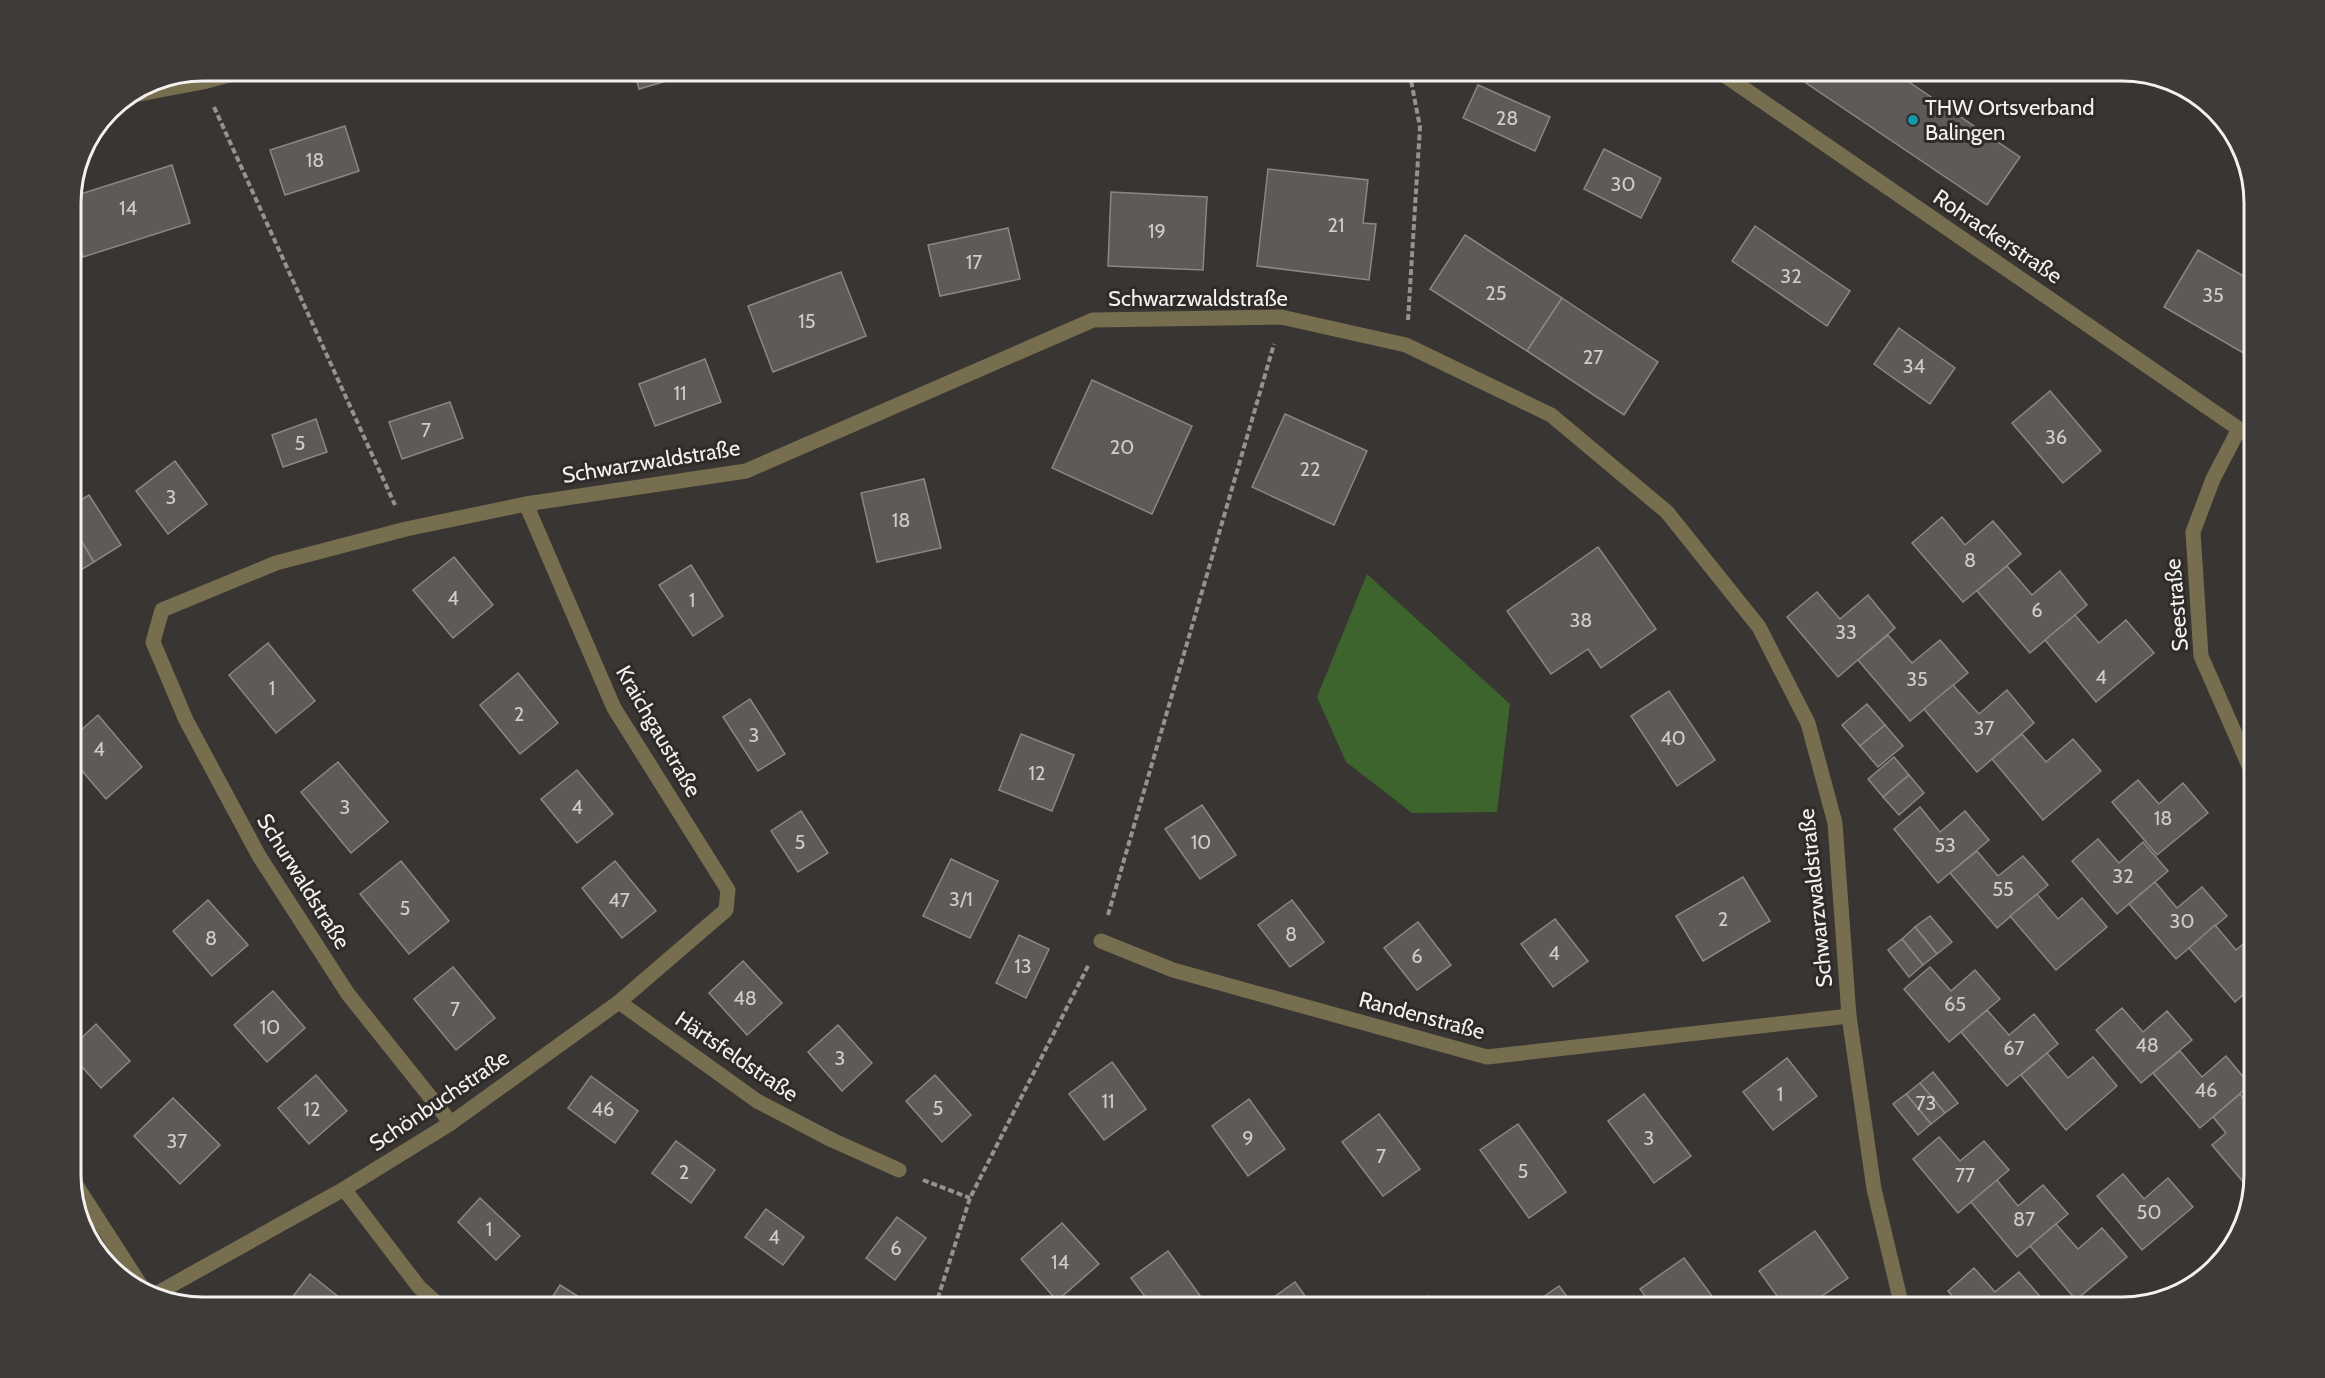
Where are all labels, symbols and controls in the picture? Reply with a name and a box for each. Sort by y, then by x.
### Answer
place label: THW Ortsverband Balingen [1925,94,2094,146]
house number: 28 [1496,106,1518,130]
marker: THW Ortsverband Balingen [1906,113,1920,127]
house number: 18 [306,148,324,172]
house number: 30 [1611,172,1635,196]
street label: Rohrackerstraße [1928,183,2067,289]
house number: 14 [119,196,137,220]
house number: 21 [1328,213,1345,237]
house number: 19 [1148,219,1166,243]
house number: 17 [966,250,982,274]
house number: 32 [1780,264,1802,288]
house number: 25 [1485,281,1507,305]
house number: 35 [2202,283,2224,307]
street label: Schwarzwaldstraße [1108,285,1288,312]
house number: 15 [798,309,816,333]
house number: 27 [1583,345,1603,369]
house number: 34 [1903,354,1926,378]
house number: 11 [673,381,687,405]
house number: 7 [421,418,431,442]
house number: 36 [2045,425,2067,449]
house number: 5 [295,431,305,455]
street label: Schwarzwaldstraße [560,434,742,489]
house number: 20 [1110,435,1134,459]
house number: 22 [1300,457,1320,481]
house number: 3 [166,485,176,509]
house number: 18 [892,508,910,532]
house number: 8 [1964,548,1976,572]
street label: Seestraße [2159,557,2194,653]
house number: 4 [447,586,459,610]
house number: 1 [689,588,695,612]
house number: 6 [2031,598,2043,622]
house number: 38 [1570,608,1592,632]
house number: 33 [1835,620,1857,644]
street label: Kraichgaustraße [610,661,707,802]
house number: 4 [2095,665,2107,689]
house number: 35 [1906,667,1928,691]
house number: 1 [269,676,275,700]
house number: 2 [514,702,524,726]
house number: 37 [1974,716,1994,740]
house number: 3 [749,723,759,747]
house number: 40 [1660,726,1686,750]
house number: 4 [93,737,105,761]
house number: 12 [1029,761,1046,785]
house number: 3 [340,795,350,819]
house number: 4 [571,795,583,819]
house number: 18 [2154,806,2172,830]
street label: Schwarzwaldstraße [1793,807,1838,989]
street label: Schurwaldstraße [251,809,356,954]
house number: 5 [795,830,805,854]
house number: 10 [1191,830,1211,854]
house number: 53 [1934,833,1956,857]
house number: 32 [2112,864,2134,888]
house number: 55 [1992,877,2014,901]
house number: 3/1 [949,887,973,911]
house number: 47 [608,888,630,912]
house number: 5 [400,896,410,920]
house number: 2 [1718,907,1728,931]
house number: 30 [2170,909,2194,933]
house number: 8 [1285,922,1297,946]
house number: 8 [205,926,217,950]
house number: 4 [1548,941,1560,965]
house number: 6 [1411,944,1423,968]
house number: 13 [1014,954,1032,978]
house number: 48 [733,986,757,1010]
street label: Randenstraße [1356,986,1488,1045]
house number: 65 [1944,992,1966,1016]
house number: 7 [450,997,460,1021]
street label: Härtsfeldstraße [670,1005,803,1108]
house number: 10 [260,1015,280,1039]
house number: 48 [2135,1033,2159,1057]
house number: 67 [2003,1036,2025,1060]
street label: Schönbuchstraße [364,1044,514,1157]
house number: 3 [835,1046,845,1070]
house number: 46 [2195,1078,2217,1102]
house number: 1 [1777,1082,1783,1106]
house number: 11 [1101,1089,1115,1113]
house number: 73 [1916,1091,1936,1115]
house number: 5 [933,1096,943,1120]
house number: 12 [304,1097,321,1121]
house number: 46 [592,1097,614,1121]
house number: 9 [1242,1126,1254,1150]
house number: 3 [1644,1126,1654,1150]
house number: 37 [167,1129,187,1153]
house number: 7 [1376,1144,1386,1168]
house number: 5 [1518,1159,1528,1183]
house number: 2 [679,1160,689,1184]
house number: 77 [1955,1163,1975,1187]
house number: 50 [2137,1200,2161,1224]
house number: 87 [2013,1207,2035,1231]
house number: 1 [486,1217,492,1241]
house number: 4 [768,1225,780,1249]
house number: 6 [890,1236,902,1260]
house number: 14 [1051,1250,1069,1274]

